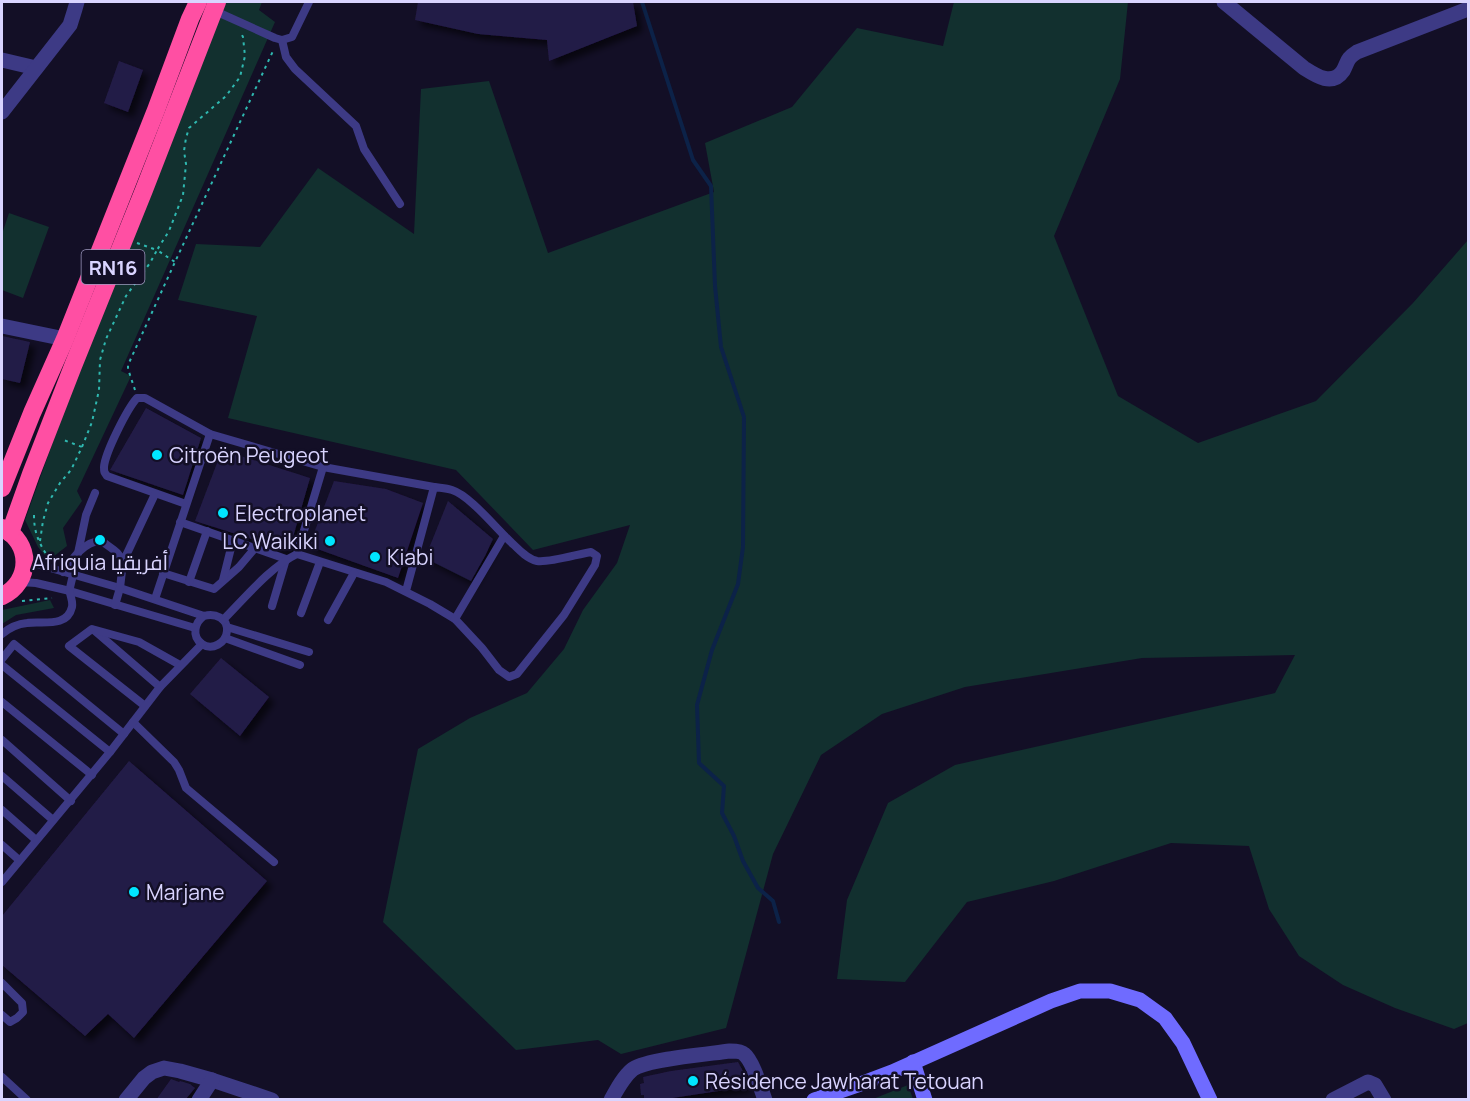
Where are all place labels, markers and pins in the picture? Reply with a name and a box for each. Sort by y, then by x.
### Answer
place label: Citroën Peugeot [169,441,329,469]
marker: Citroën Peugeot [150,448,164,462]
place label: Electroplanet [235,499,366,527]
marker: Electroplanet [216,506,230,520]
place label: LC Waikiki [222,527,318,555]
marker: Afriquia أفريقيا [93,533,107,547]
marker: LC Waikiki [323,534,337,548]
place label: Kiabi [387,543,433,571]
place label: Afriquia أفريقيا [32,548,168,576]
marker: Kiabi [368,550,382,564]
place label: Marjane [146,878,225,906]
marker: Marjane [127,885,141,899]
place label: Résidence Jawharat Tetouan [705,1067,984,1095]
marker: Résidence Jawharat Tetouan [686,1074,700,1088]

